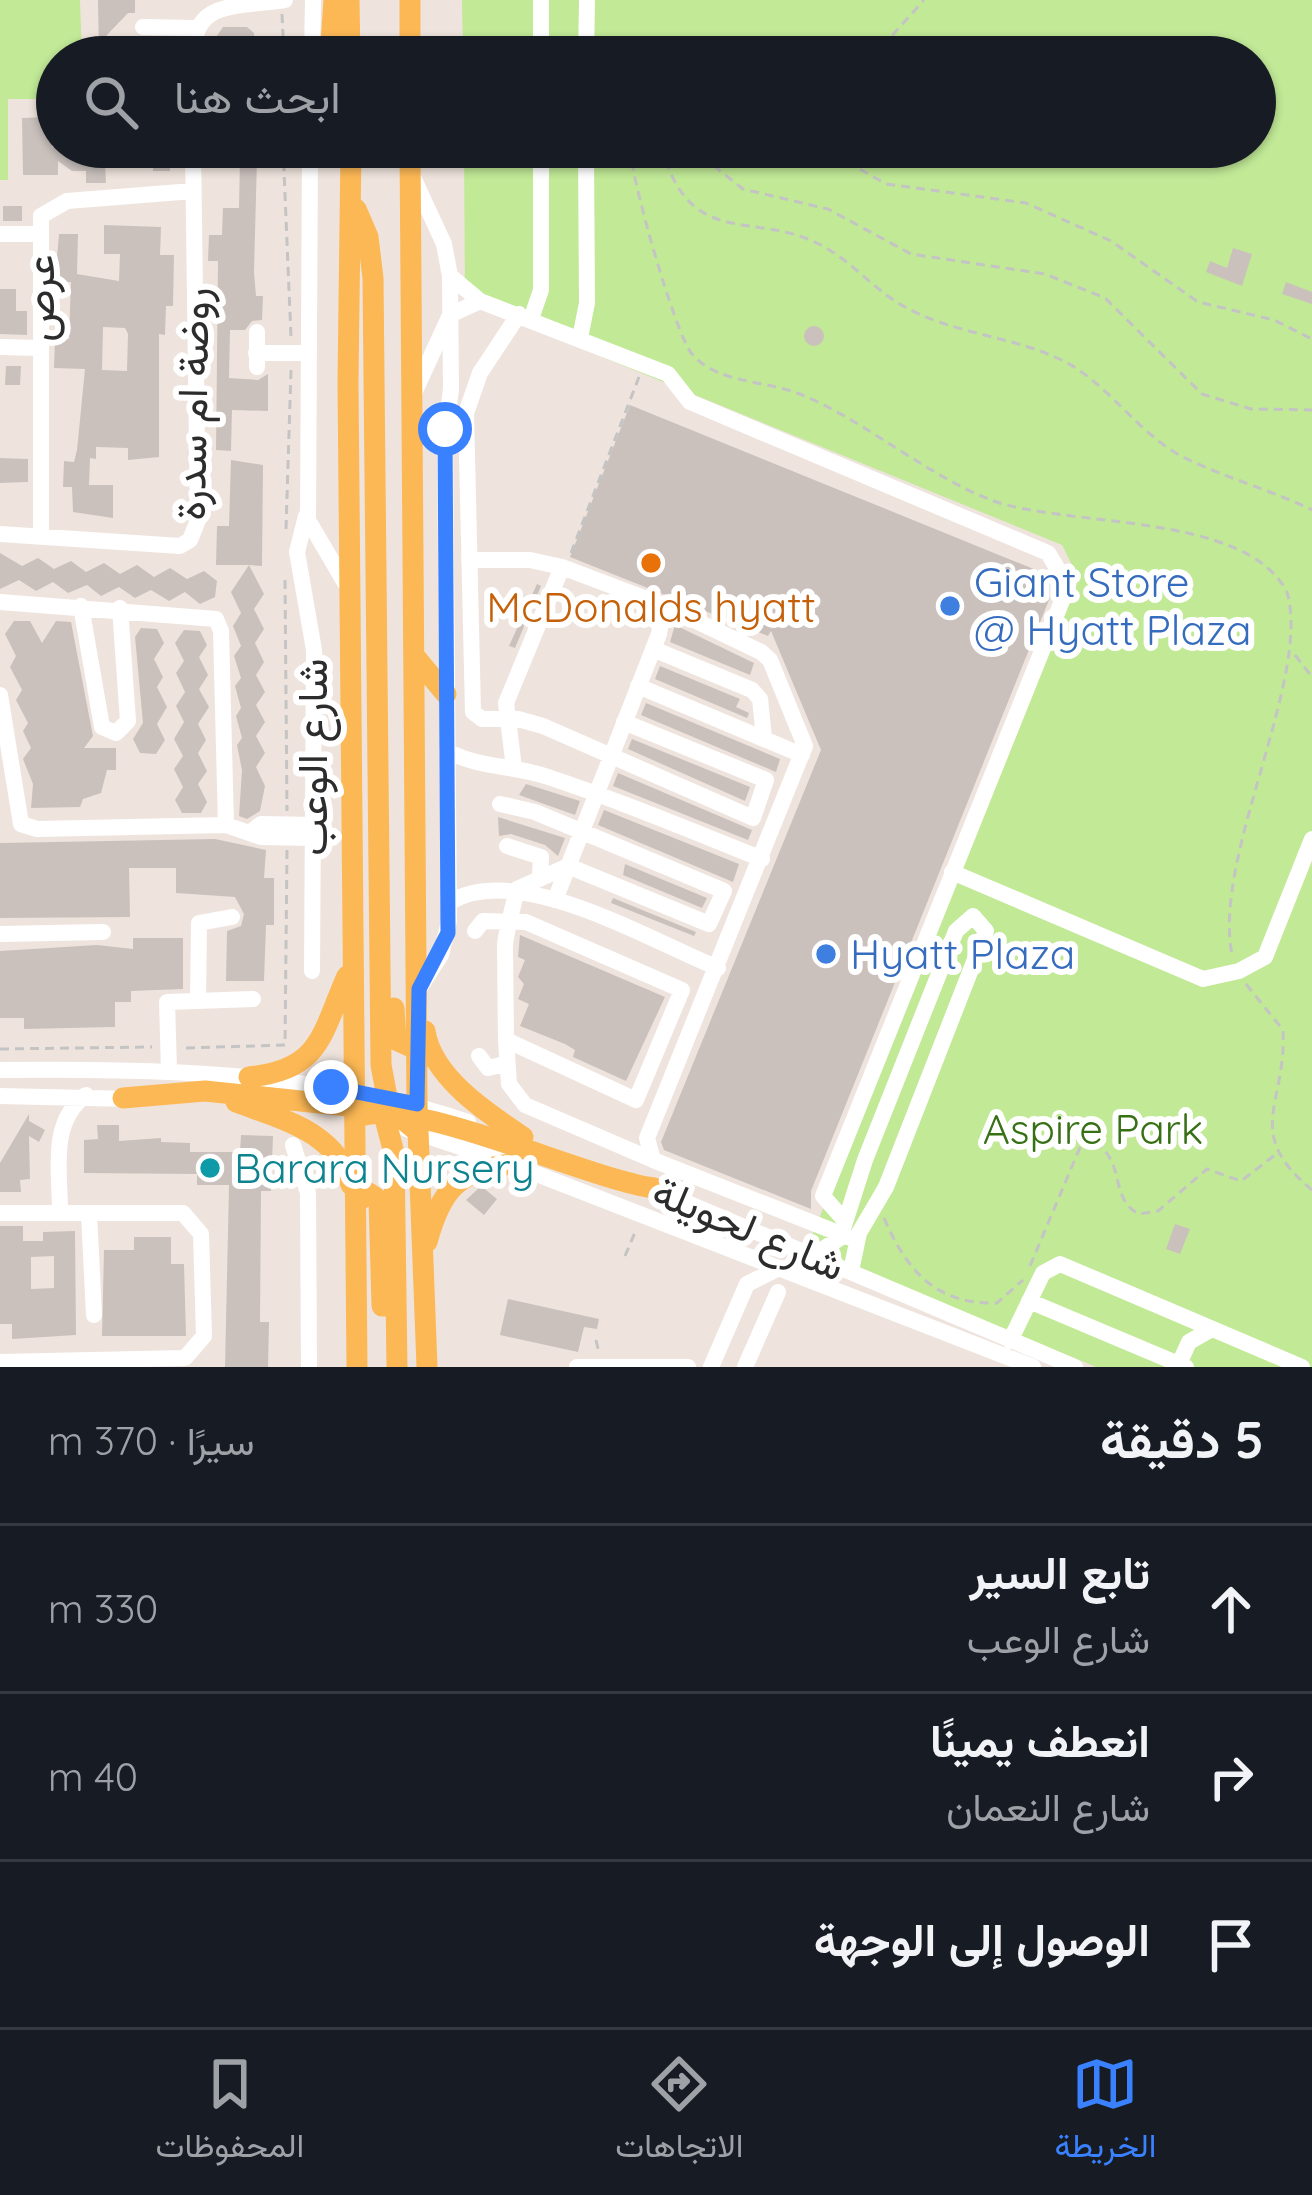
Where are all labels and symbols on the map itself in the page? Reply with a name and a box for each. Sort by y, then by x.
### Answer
street label: عرص [12,254,66,342]
street label: روضة ام سدرة [163,287,222,521]
route start [418,402,472,456]
marker: McDonalds hyatt [638,550,664,576]
place label: Giant Store @ Hyatt Plaza [974,555,1252,656]
place label: McDonalds hyatt [486,580,816,633]
marker: Giant Store @ Hyatt Plaza [937,593,963,619]
street label: شارع الوعب [285,658,341,856]
place label: Hyatt Plaza [850,927,1075,980]
marker: Hyatt Plaza [813,941,839,967]
route end [304,1060,358,1114]
park label: Aspire Park [983,1102,1203,1155]
place label: Barara Nursery [234,1141,535,1194]
marker: Barara Nursery [197,1155,223,1181]
street label: شارع لحويلة [644,1163,853,1294]

